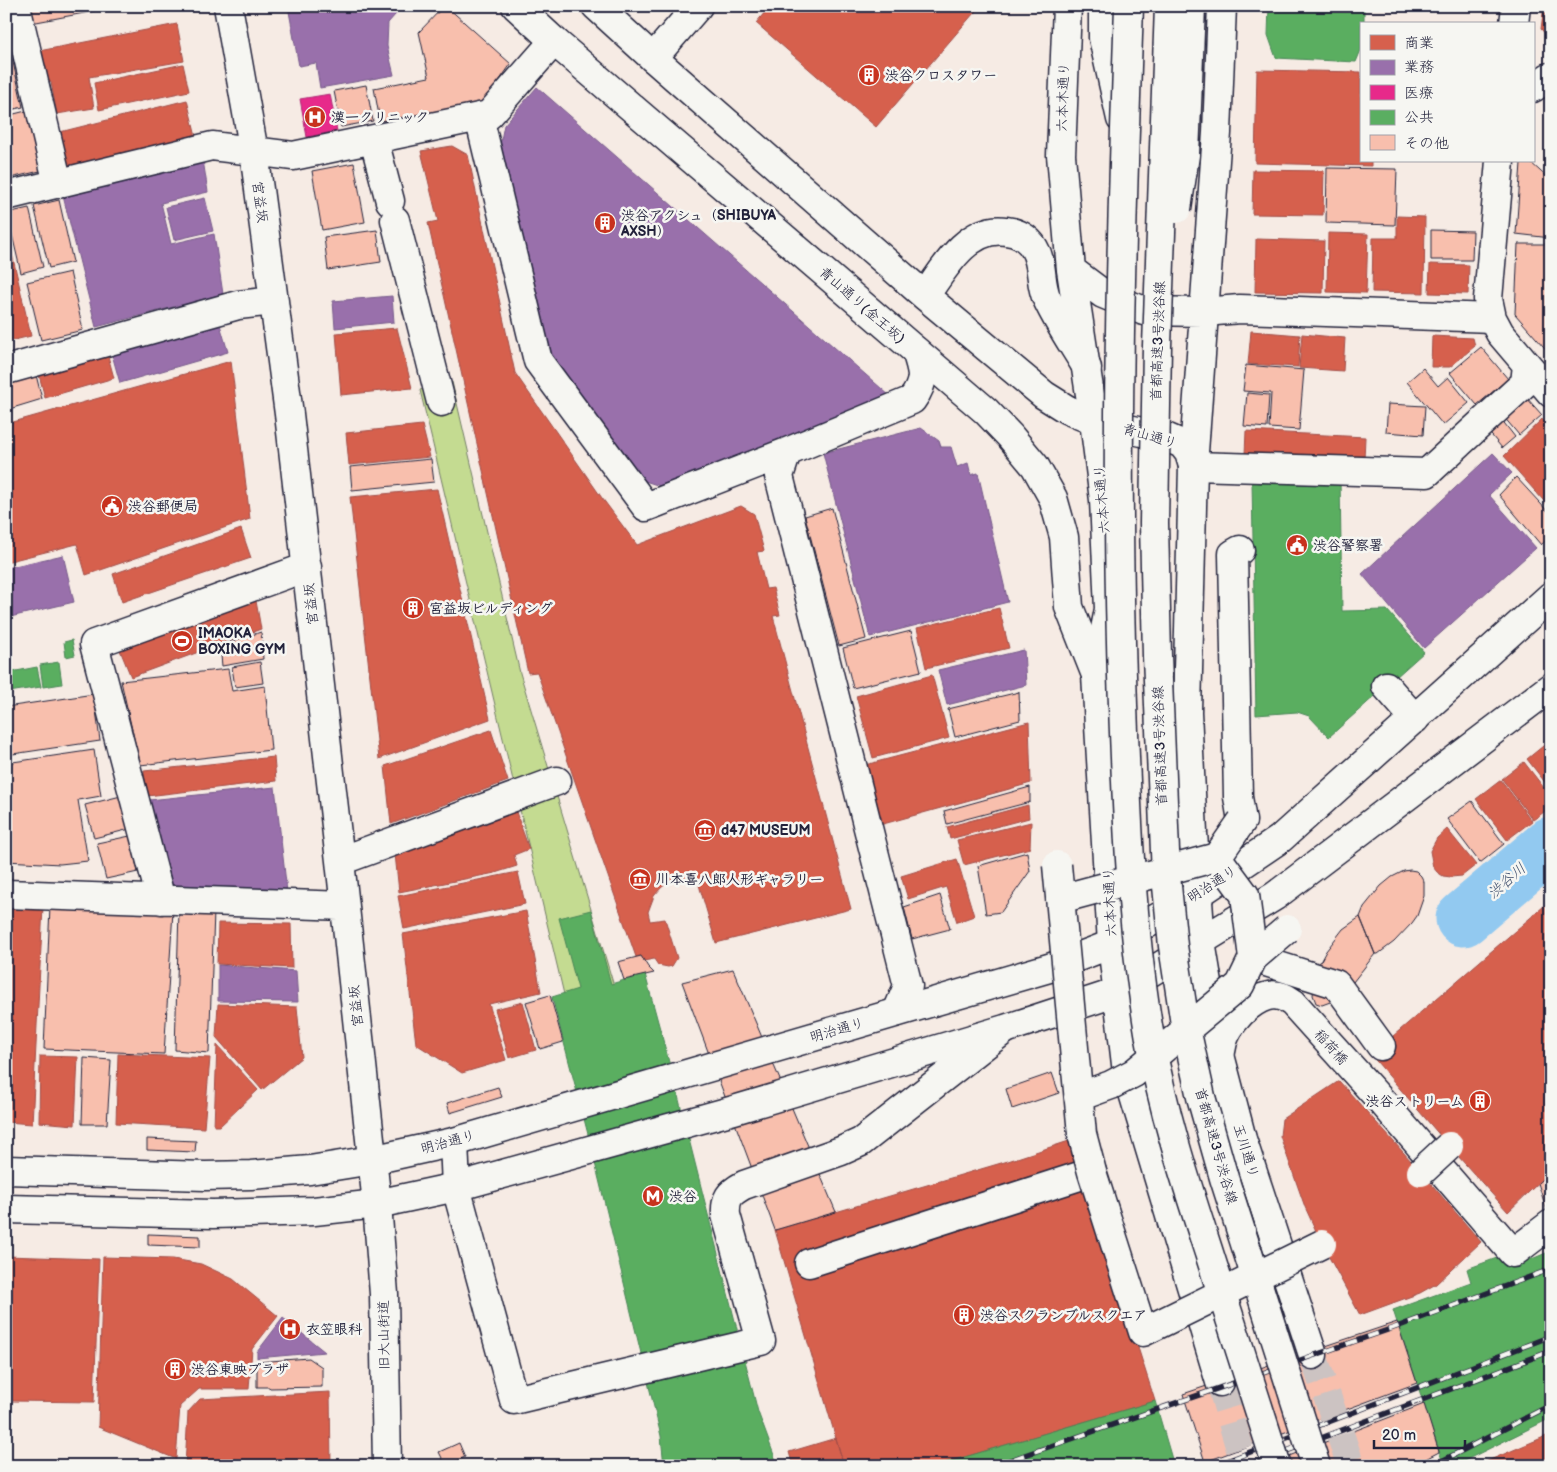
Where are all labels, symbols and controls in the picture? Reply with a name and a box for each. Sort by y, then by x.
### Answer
legend [1360,22,1534,162]
text: 商業 [1404,34,1434,53]
text: 業務 [1404,58,1434,77]
street label: 六本木通り [1053,62,1073,132]
building icon: 渋谷クロスタワー [857,63,881,87]
place label: 渋谷クロスタワー [885,67,997,84]
text: 医療 [1404,84,1434,103]
hospital icon: 漢一クリニック [303,105,327,129]
text: 公共 [1404,108,1434,127]
place label: 漢一クリニック [331,109,429,126]
text: その他 [1404,134,1449,153]
street label: 宮益坂 [249,180,271,224]
place label: 渋谷アクシュ（SHIBUYA AXSH） [620,207,777,240]
building icon: 渋谷アクシュ（SHIBUYA AXSH） [593,211,617,235]
street label: 青山通り(金王坂) [816,263,908,347]
street label: 首都高速3号渋谷線 [1147,280,1169,402]
street label: 青山通り [1121,420,1179,452]
street label: 六本木通り [1090,463,1114,535]
public building icon: 渋谷郵便局 [100,494,124,518]
place label: 渋谷郵便局 [128,498,198,515]
public building icon: 渋谷警察署 [1285,533,1309,557]
place label: 渋谷警察署 [1313,537,1383,554]
street label: 宮益坂 [300,582,322,626]
building icon: 宮益坂ビルディング [401,596,425,620]
place label: 宮益坂ビルディング [429,600,553,617]
place label: IMAOKA BOXING GYM [198,625,286,658]
sports icon: IMAOKA BOXING GYM [170,629,194,653]
street label: 首都高速3号渋谷線 [1149,685,1171,807]
museum icon: d47 MUSEUM [693,818,717,842]
place label: d47 MUSEUM [721,822,811,839]
water label: 渋谷川 [1484,859,1530,903]
street label: 明治通り [1184,862,1240,906]
museum icon: 川本喜八郎人形ギャラリー [628,867,652,891]
street label: 六本木通り [1100,867,1120,937]
place label: 川本喜八郎人形ギャラリー [656,871,823,888]
street label: 宮益坂 [345,984,367,1028]
street label: 明治通り [808,1014,866,1046]
street label: 稲荷橋 [1311,1026,1351,1068]
street label: 首都高速3号渋谷線 [1191,1086,1241,1206]
building icon: 渋谷ストリーム [1468,1089,1492,1113]
place label: 渋谷ストリーム [1365,1093,1464,1110]
street label: 玉川通り [1230,1122,1262,1180]
street label: 明治通り [419,1127,477,1157]
metro station icon: 渋谷 [641,1184,665,1208]
place label: 渋谷 [669,1188,697,1205]
street label: 旧大山街道 [375,1300,393,1370]
building icon: 渋谷スクランブルスクエア [952,1303,976,1327]
place label: 渋谷スクランブルスクエア [980,1307,1147,1324]
hospital icon: 衣笠眼科 [278,1317,302,1341]
place label: 衣笠眼科 [306,1321,363,1338]
building icon: 渋谷東映プラザ [163,1357,187,1381]
place label: 渋谷東映プラザ [191,1361,289,1378]
scale bar [1374,1417,1466,1449]
text: 20 m [1382,1426,1416,1445]

